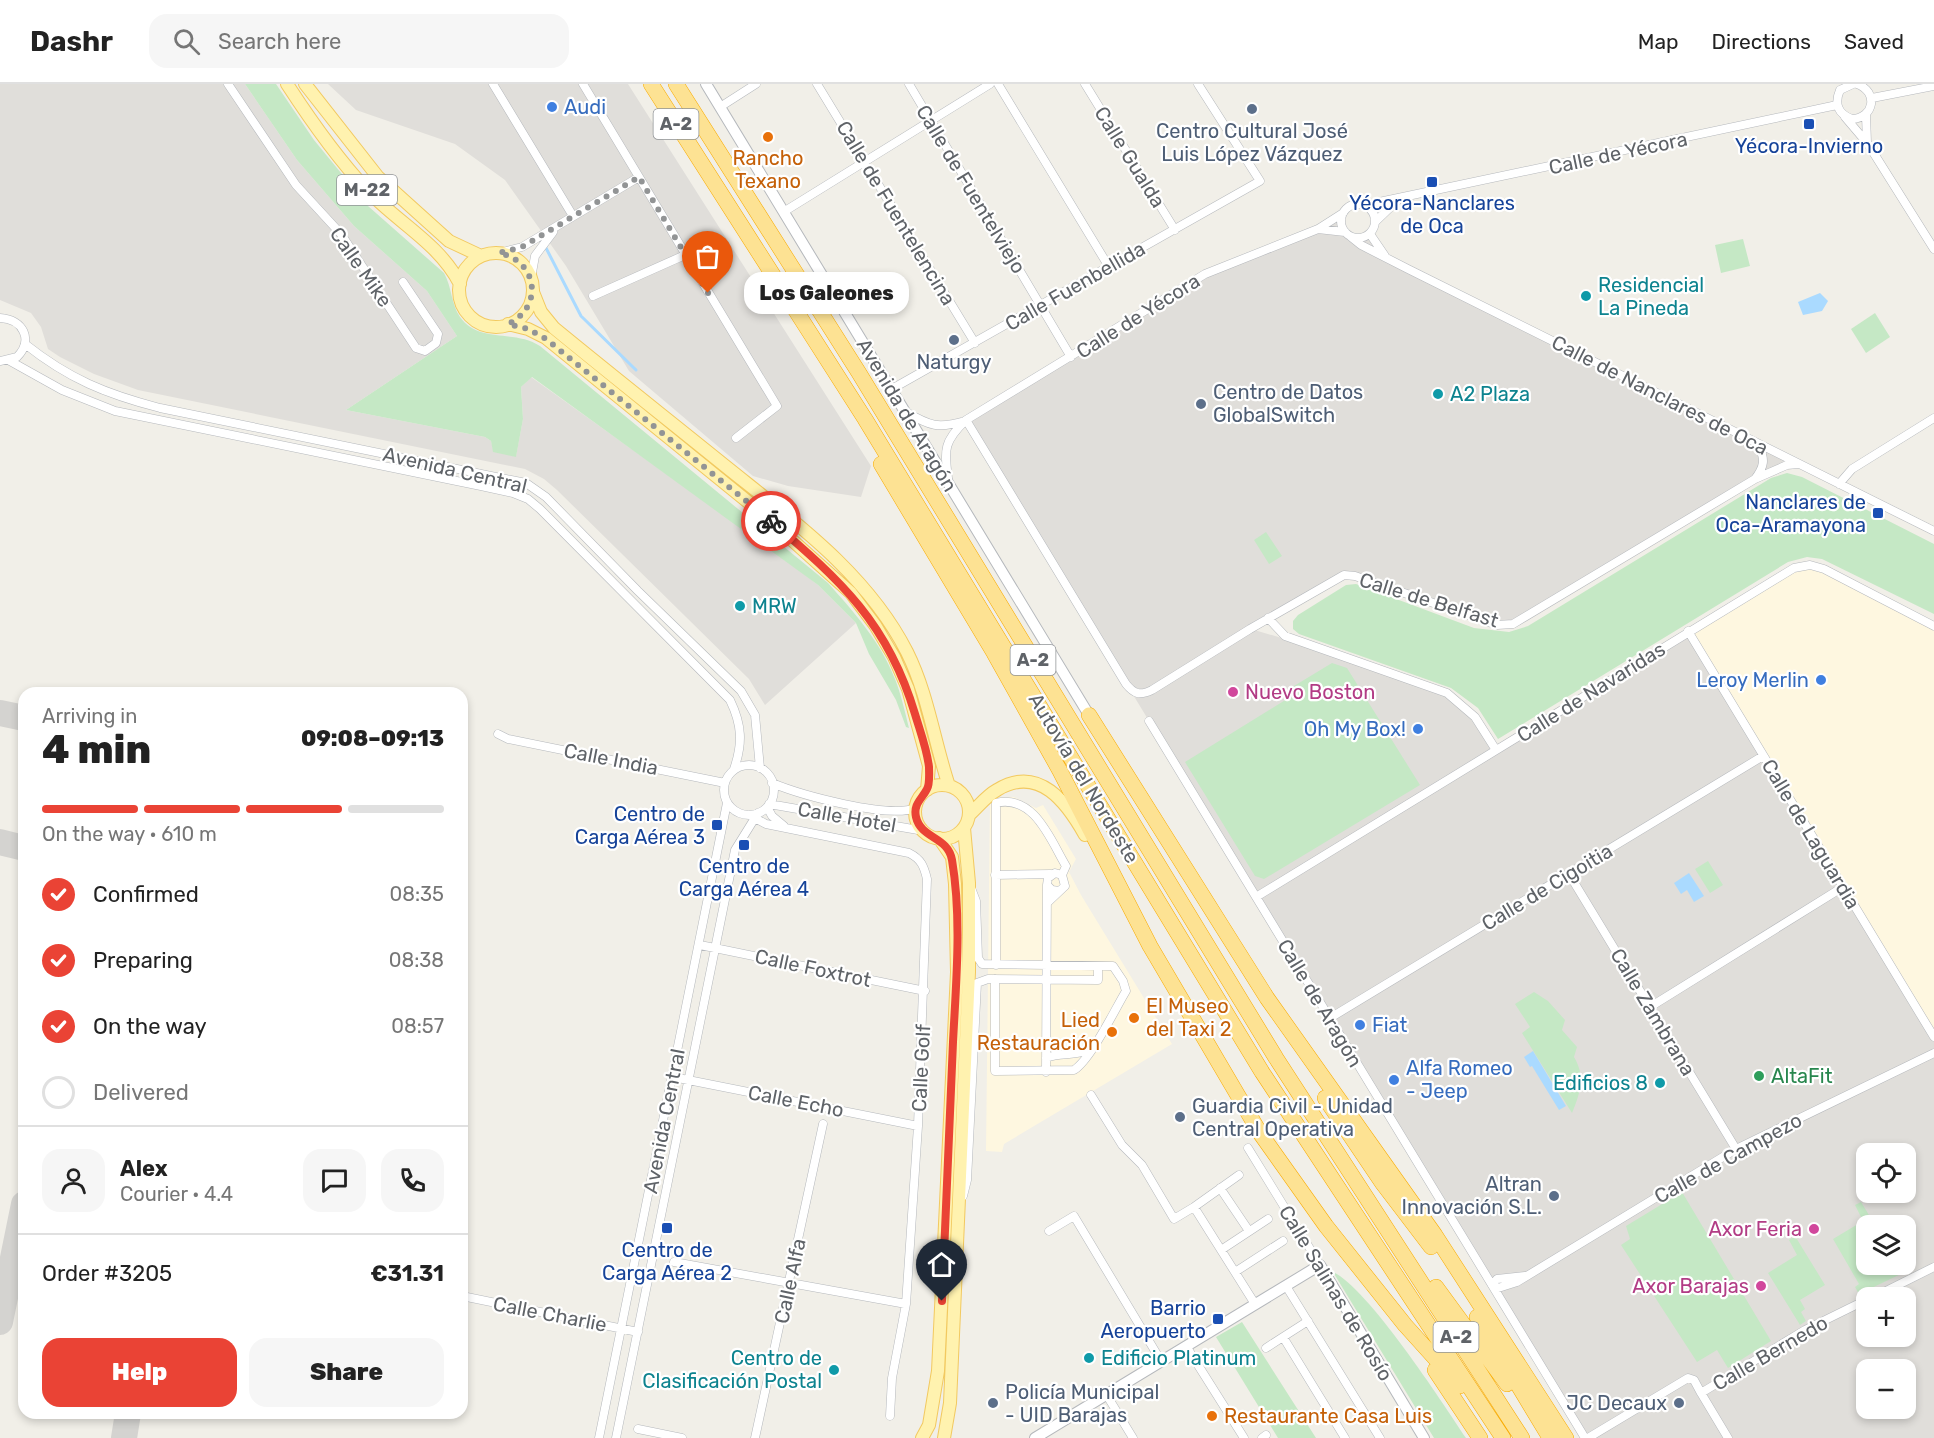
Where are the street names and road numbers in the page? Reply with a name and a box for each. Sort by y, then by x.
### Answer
street label: Calle de Fuentelviejo [911,100,1031,278]
street label: Calle Gualda [1089,102,1171,212]
road number: A-2 [654,109,698,139]
street label: Calle de Fuentelencina [831,116,961,310]
street label: Calle de Yécora [1547,127,1689,179]
road number: M-22 [337,175,397,205]
street label: Calle Mike [325,222,397,312]
street label: Calle Fuenbellida [1001,236,1149,336]
street label: Calle de Yécora [1072,268,1204,364]
street label: Calle de Nanclares de Oca [1548,330,1772,460]
street label: Avenida de Aragón [852,334,962,496]
street label: Avenida Central [381,442,529,498]
street label: Calle de Belfast [1357,567,1502,633]
street label: Calle de Navaridas [1512,637,1670,747]
road number: A-2 [1010,645,1056,675]
street label: Autovía del Nordeste [1024,689,1144,867]
street label: Calle India [562,738,660,780]
street label: Calle de Laguardia [1757,755,1865,913]
street label: Calle Hotel [796,797,898,837]
street label: Calle de Cigoitia [1477,839,1617,935]
street label: Calle de Aragón [1272,935,1368,1071]
street label: Calle Foxtrot [753,944,873,992]
street label: Calle Zambrana [1605,944,1701,1080]
street label: Calle Golf [907,1023,935,1112]
street label: Avenida Central [638,1046,690,1196]
street label: Calle Echo [746,1080,846,1122]
street label: Calle de Campezo [1650,1108,1806,1208]
street label: Calle Salinas de Rosío [1274,1201,1398,1385]
street label: Calle Alfa [769,1236,811,1326]
street label: Calle Charlie [491,1291,609,1337]
street label: Calle Bernedo [1708,1310,1832,1396]
road number: A-2 [1434,1322,1478,1352]

